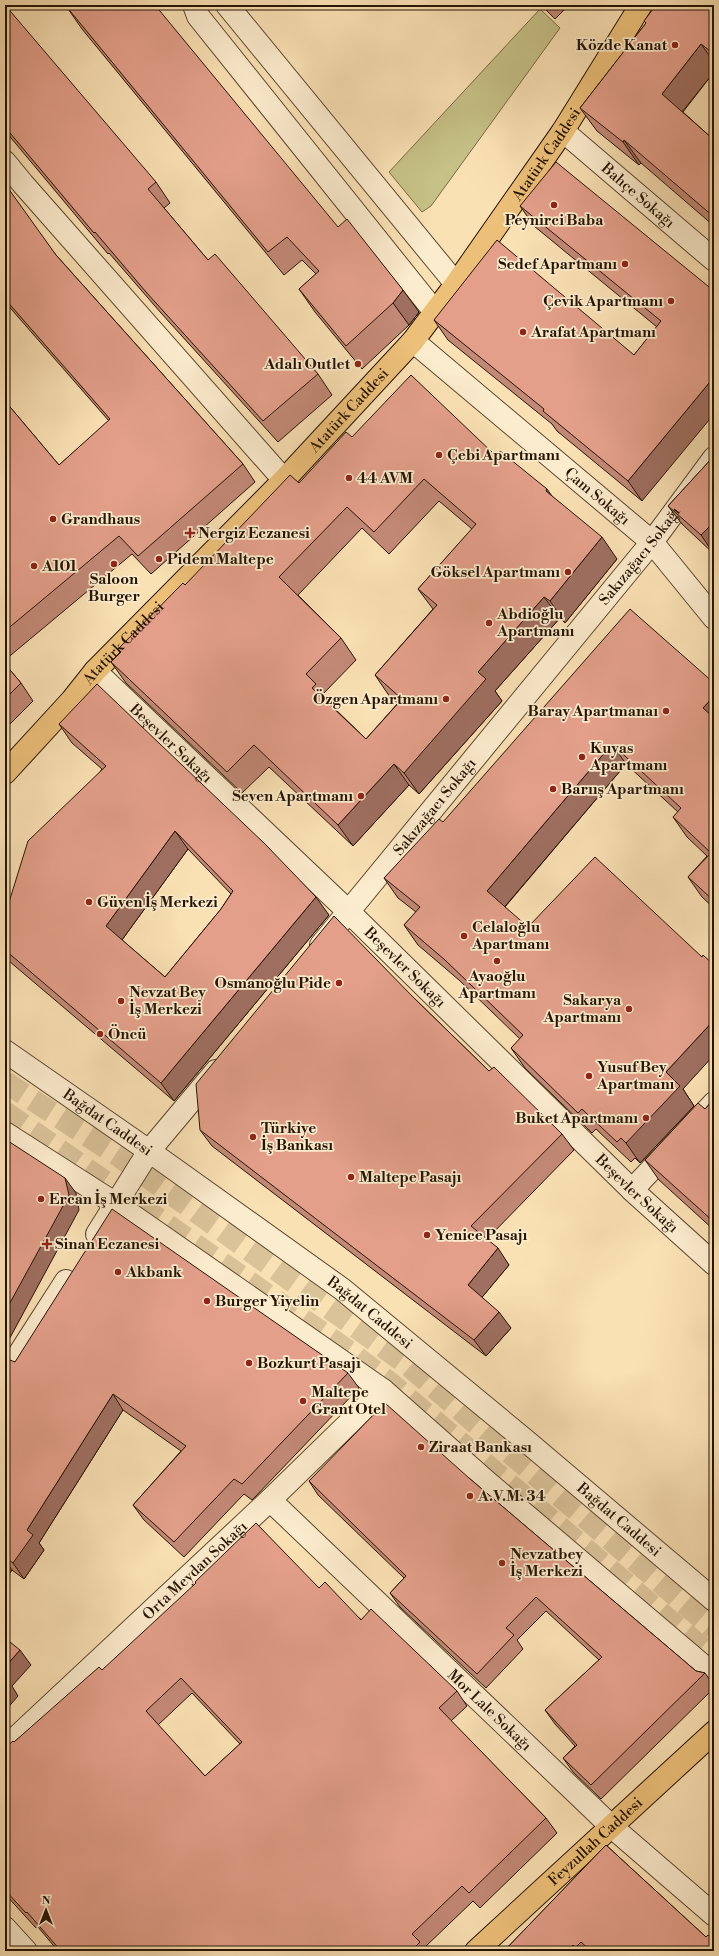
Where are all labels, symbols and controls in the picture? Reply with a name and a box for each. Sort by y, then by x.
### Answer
place label: Közde Kanat [576,36,668,55]
marker: Közde Kanat [670,40,680,50]
street label: Atatürk Caddesi [507,104,585,205]
street label: Bahçe Sokağı [597,158,679,232]
marker: Peynirci Baba [549,200,559,210]
place label: Peynirci Baba [505,211,604,230]
place label: Sedef Apartmanı [498,255,617,274]
marker: Sedef Apartmanı [620,259,630,269]
place label: Çevik Apartmanı [543,292,663,311]
marker: Çevik Apartmanı [666,296,676,306]
place label: Arafat Apartmanı [530,323,656,342]
marker: Arafat Apartmanı [518,327,528,337]
place label: Adalı Outlet [263,355,351,374]
marker: Adalı Outlet [353,359,363,369]
street label: Atatürk Caddesi [304,364,393,457]
place label: Çebi Apartmanı [447,446,560,465]
marker: Çebi Apartmanı [434,450,444,460]
street label: Çam Sokağı [561,463,634,529]
place label: 44 AVM [357,469,413,488]
marker: 44 AVM [344,473,354,483]
street label: Sakızağacı Sokağı [595,503,684,609]
place label: Grandhaus [61,510,140,529]
marker: Grandhaus [48,514,58,524]
place label: Nergiz Eczanesi [198,524,310,543]
marker: Nergiz Eczanesi [185,528,195,538]
place label: Pidem Maltepe [167,550,274,569]
marker: Pidem Maltepe [154,554,164,564]
place label: A101 [41,557,78,576]
marker: Saloon Burger [109,559,119,569]
marker: A101 [29,561,39,571]
place label: Göksel Apartmanı [431,563,560,582]
marker: Göksel Apartmanı [563,567,573,577]
place label: Saloon Burger [88,570,140,606]
street label: Atatürk Caddesi [78,597,168,689]
place label: Abdioğlu Apartmanı [496,605,575,641]
marker: Abdioğlu Apartmanı [484,618,494,628]
place label: Özgen Apartmanı [313,689,438,709]
marker: Özgen Apartmanı [441,694,451,704]
street label: Beşevler Sokağı [125,699,217,787]
place label: Baray Apartmanaı [528,702,658,721]
marker: Baray Apartmanaı [661,706,671,716]
place label: Kuyas Apartmanı [589,739,668,775]
marker: Kuyas Apartmanı [577,752,587,762]
street label: Sakızağacı Sokağı [389,754,480,859]
place label: Barıış Apartmanı [561,780,684,799]
marker: Barıış Apartmanı [548,784,558,794]
place label: Seven Apartmanı [232,787,353,806]
marker: Seven Apartmanı [356,791,366,801]
place label: Güven İş Merkezi [97,892,218,912]
marker: Güven İş Merkezi [84,897,94,907]
place label: Celaloğlu Apartmanı [471,918,550,954]
street label: Beşevler Sokağı [360,922,450,1012]
marker: Celaloğlu Apartmanı [459,931,469,941]
marker: Ayaoğlu Apartmanı [492,956,502,966]
place label: Ayaoğlu Apartmanı [457,967,536,1003]
place label: Osmanoğlu Pide [215,974,331,993]
marker: Osmanoğlu Pide [334,978,344,988]
place label: Nevzat Bey İş Merkezi [129,983,206,1019]
place label: Sakarya Apartmanı [543,991,622,1027]
marker: Nevzat Bey İş Merkezi [116,996,126,1006]
marker: Sakarya Apartmanı [624,1004,634,1014]
place label: Öncü [108,1024,147,1044]
marker: Öncü [95,1029,105,1039]
place label: Yusuf Bey Apartmanı [596,1058,675,1094]
marker: Yusuf Bey Apartmanı [584,1071,594,1081]
street label: Bağdat Caddesi [59,1084,156,1160]
place label: Buket Apartmanı [515,1109,638,1128]
marker: Buket Apartmanı [641,1113,651,1123]
place label: Türkiye İş Bankası [261,1119,333,1155]
marker: Türkiye İş Bankası [248,1132,258,1142]
street label: Beşevler Sokağı [591,1149,683,1237]
place label: Maltepe Pasajı [359,1168,462,1187]
marker: Maltepe Pasajı [346,1172,356,1182]
place label: Ercan İş Merkezi [49,1189,168,1209]
marker: Ercan İş Merkezi [36,1194,46,1204]
place label: Yenice Pasajı [435,1226,528,1245]
marker: Yenice Pasajı [422,1230,432,1240]
place label: Sinan Eczanesi [55,1235,159,1254]
marker: Sinan Eczanesi [42,1239,52,1249]
place label: Akbank [125,1263,183,1282]
marker: Akbank [113,1267,123,1277]
street label: Bağdat Caddesi [323,1271,416,1353]
place label: Burger Yiyelin [215,1292,320,1311]
marker: Burger Yiyelin [202,1296,212,1306]
place label: Bozkurt Pasajı [257,1354,361,1373]
marker: Bozkurt Pasajı [244,1358,254,1368]
place label: Maltepe Grant Otel [311,1383,386,1419]
marker: Maltepe Grant Otel [298,1396,308,1406]
place label: Ziraat Bankası [429,1438,532,1457]
marker: Ziraat Bankası [416,1442,426,1452]
street label: Bağdat Caddesi [572,1478,665,1561]
place label: A.V.M. 34 [477,1487,546,1506]
marker: A.V.M. 34 [465,1491,475,1501]
street label: Orta Meydan Sokağı [138,1517,251,1624]
place label: Nevzatbey İş Merkezi [510,1545,583,1581]
marker: Nevzatbey İş Merkezi [497,1558,507,1568]
street label: Mor Lale Sokağı [444,1665,536,1755]
street label: Feyzullah Caddesi [544,1793,647,1890]
north arrow [26,1890,66,1930]
text: N [42,1894,51,1908]

